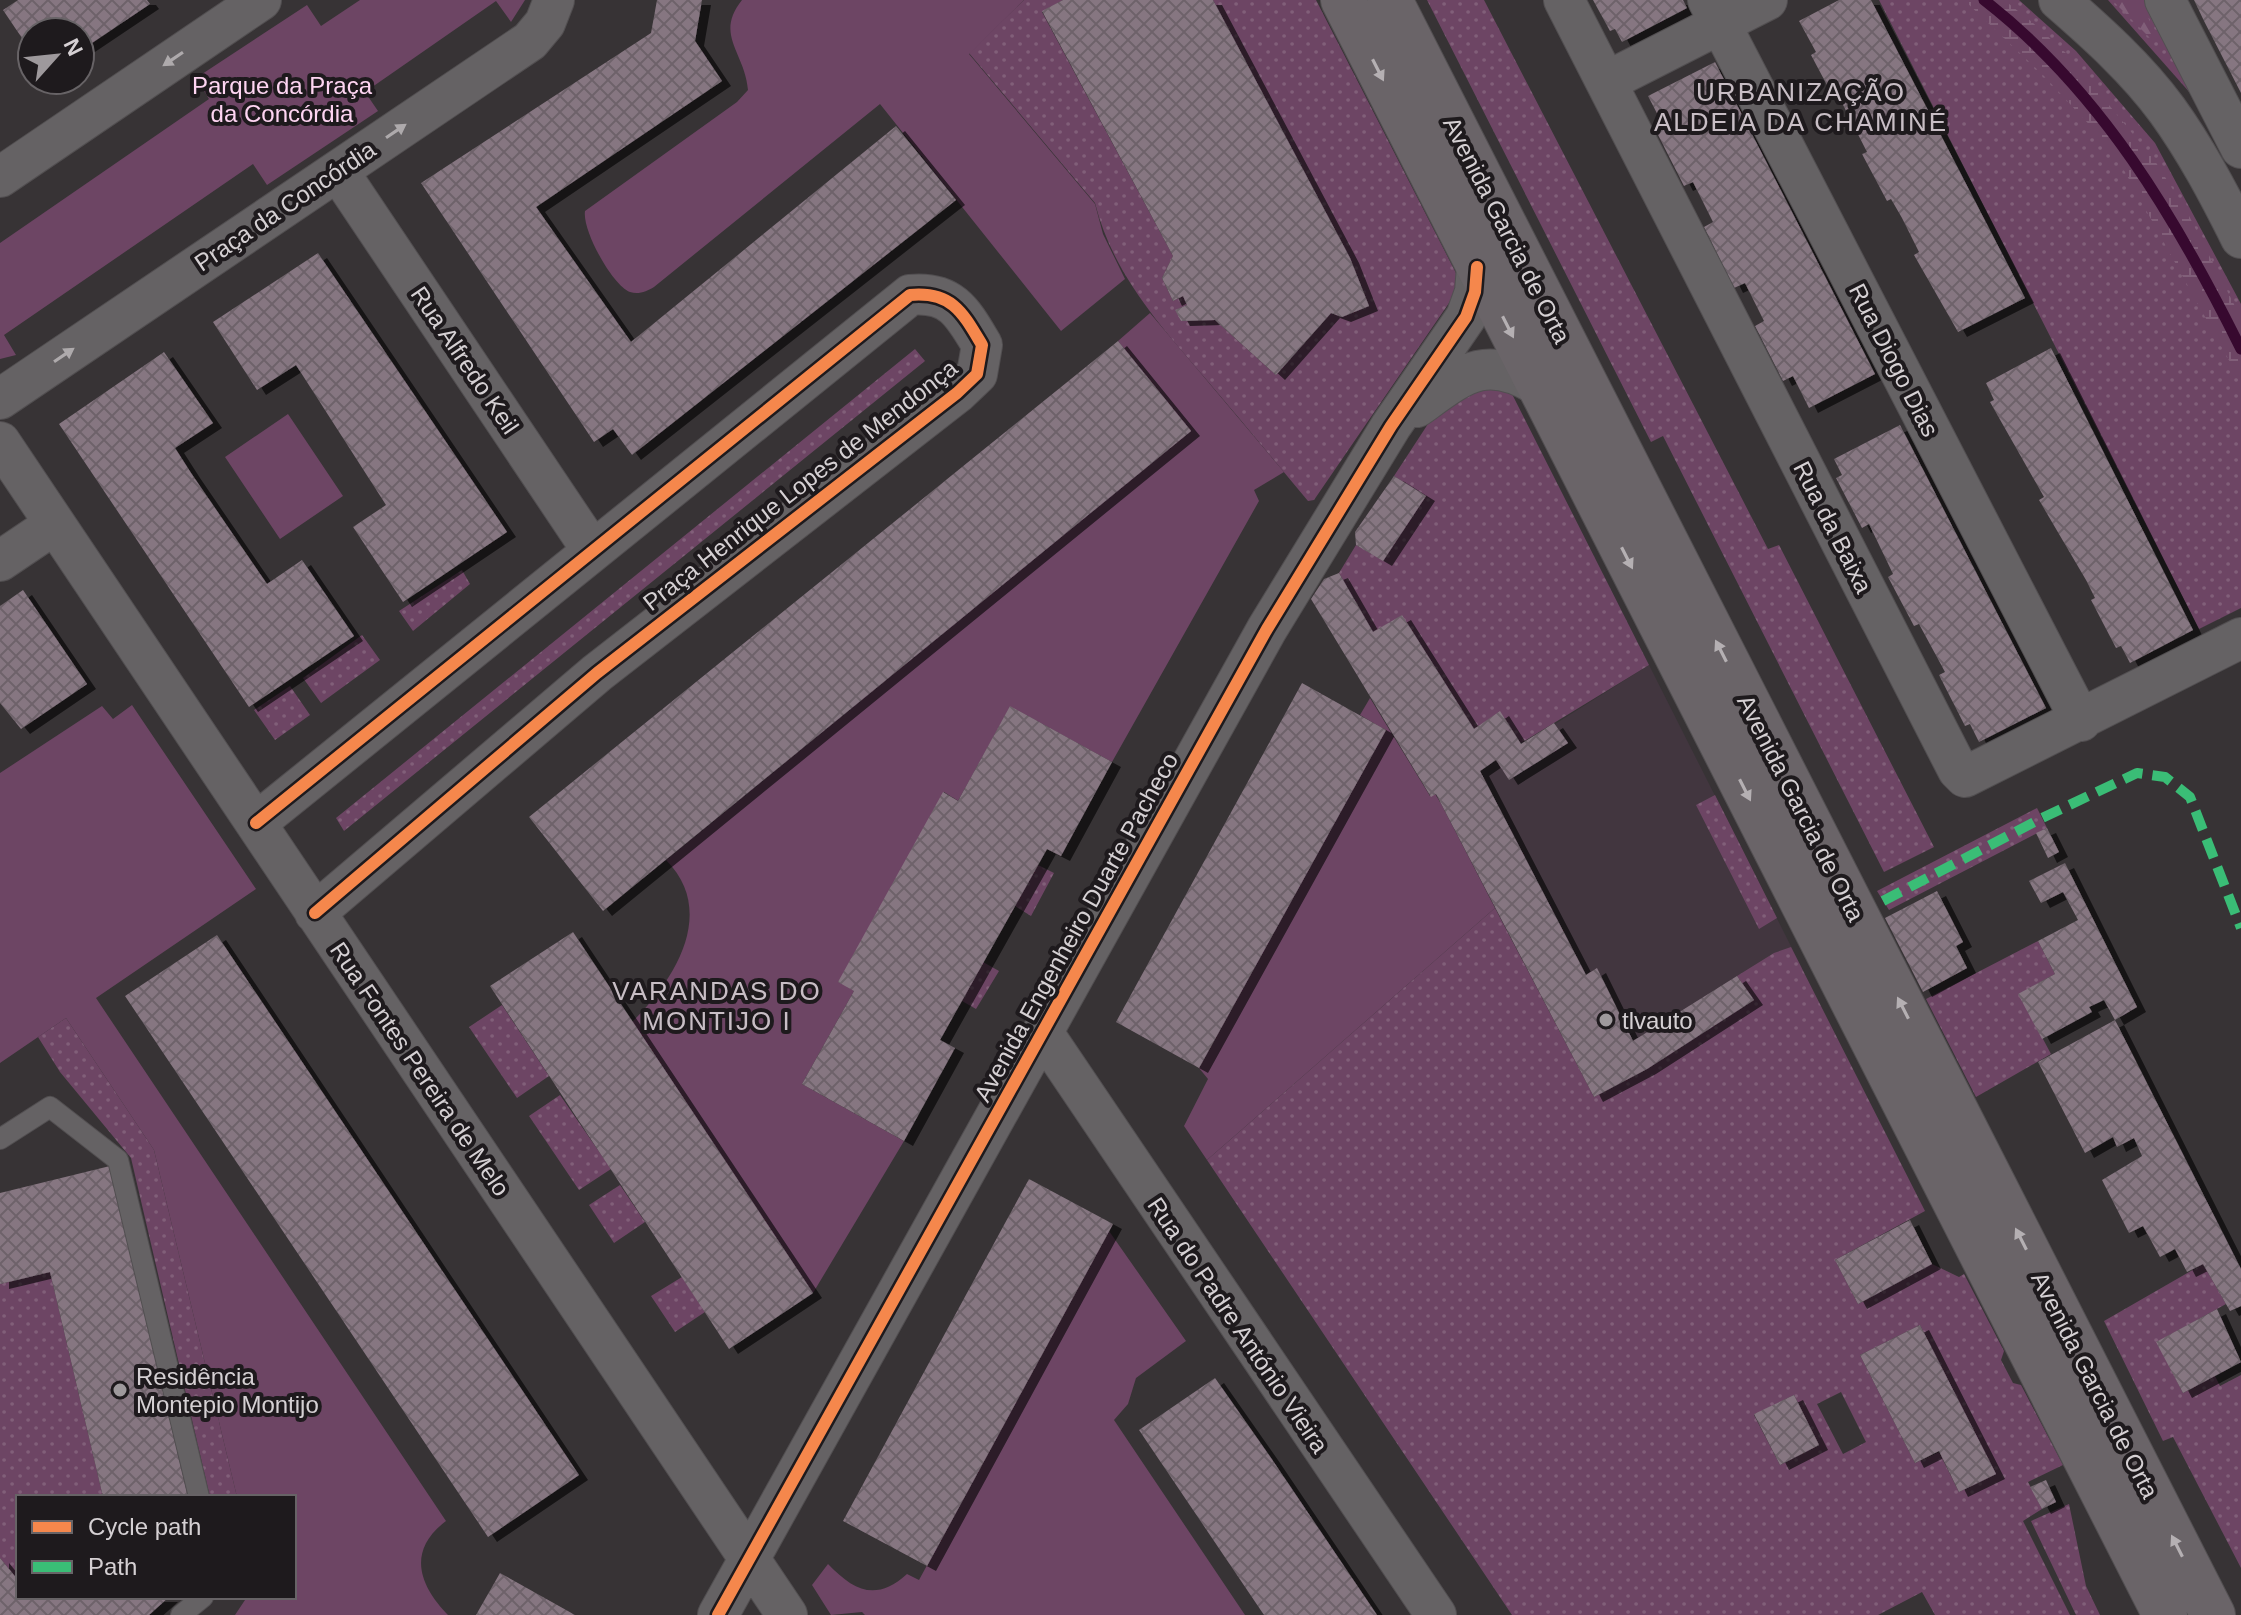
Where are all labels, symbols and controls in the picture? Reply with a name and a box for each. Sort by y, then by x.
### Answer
north arrow [16,16,96,96]
text: N [59,34,88,60]
one-way arrow [163,51,184,66]
one-way arrow [1371,58,1385,81]
park label: Parque da Praça da Concórdia [192,72,373,127]
district label: URBANIZAÇÃO ALDEIA DA CHAMINÉ [1654,77,1948,137]
street label: Avenida Garcia de Orta [1438,112,1576,348]
one-way arrow [385,124,406,139]
street label: Praça da Concórdia [190,135,381,277]
street label: Rua Diogo Dias [1844,279,1944,441]
street label: Rua Alfredo Keil [406,281,524,439]
one-way arrow [1502,315,1515,338]
one-way arrow [54,347,75,362]
street label: Praça Henrique Lopes de Mendonça [638,354,963,616]
street label: Rua da Baixa [1788,457,1878,598]
one-way arrow [1620,546,1633,569]
one-way arrow [1715,640,1728,663]
street label: Avenida Garcia de Orta [1732,690,1870,926]
street label: Avenida Engenheiro Duarte Pacheco [969,748,1183,1106]
one-way arrow [1738,778,1751,801]
street label: Rua Fontes Pereira de Melo [325,937,515,1201]
district label: VARANDAS DO MONTIJO I [612,976,822,1036]
one-way arrow [1896,996,1909,1019]
place label: tlvauto [1622,1007,1693,1034]
marker: tlvauto [1597,1011,1615,1029]
street label: Rua do Padre António Vieira [1142,1192,1334,1458]
one-way arrow [2014,1228,2028,1251]
street label: Avenida Garcia de Orta [2026,1267,2164,1503]
place label: Residência Montepio Montijo [136,1363,319,1418]
marker: Residência Montepio Montijo [111,1381,129,1399]
legend [16,1495,296,1599]
text: Cycle path [88,1513,201,1540]
one-way arrow [2171,1534,2184,1557]
text: Path [88,1553,137,1580]

